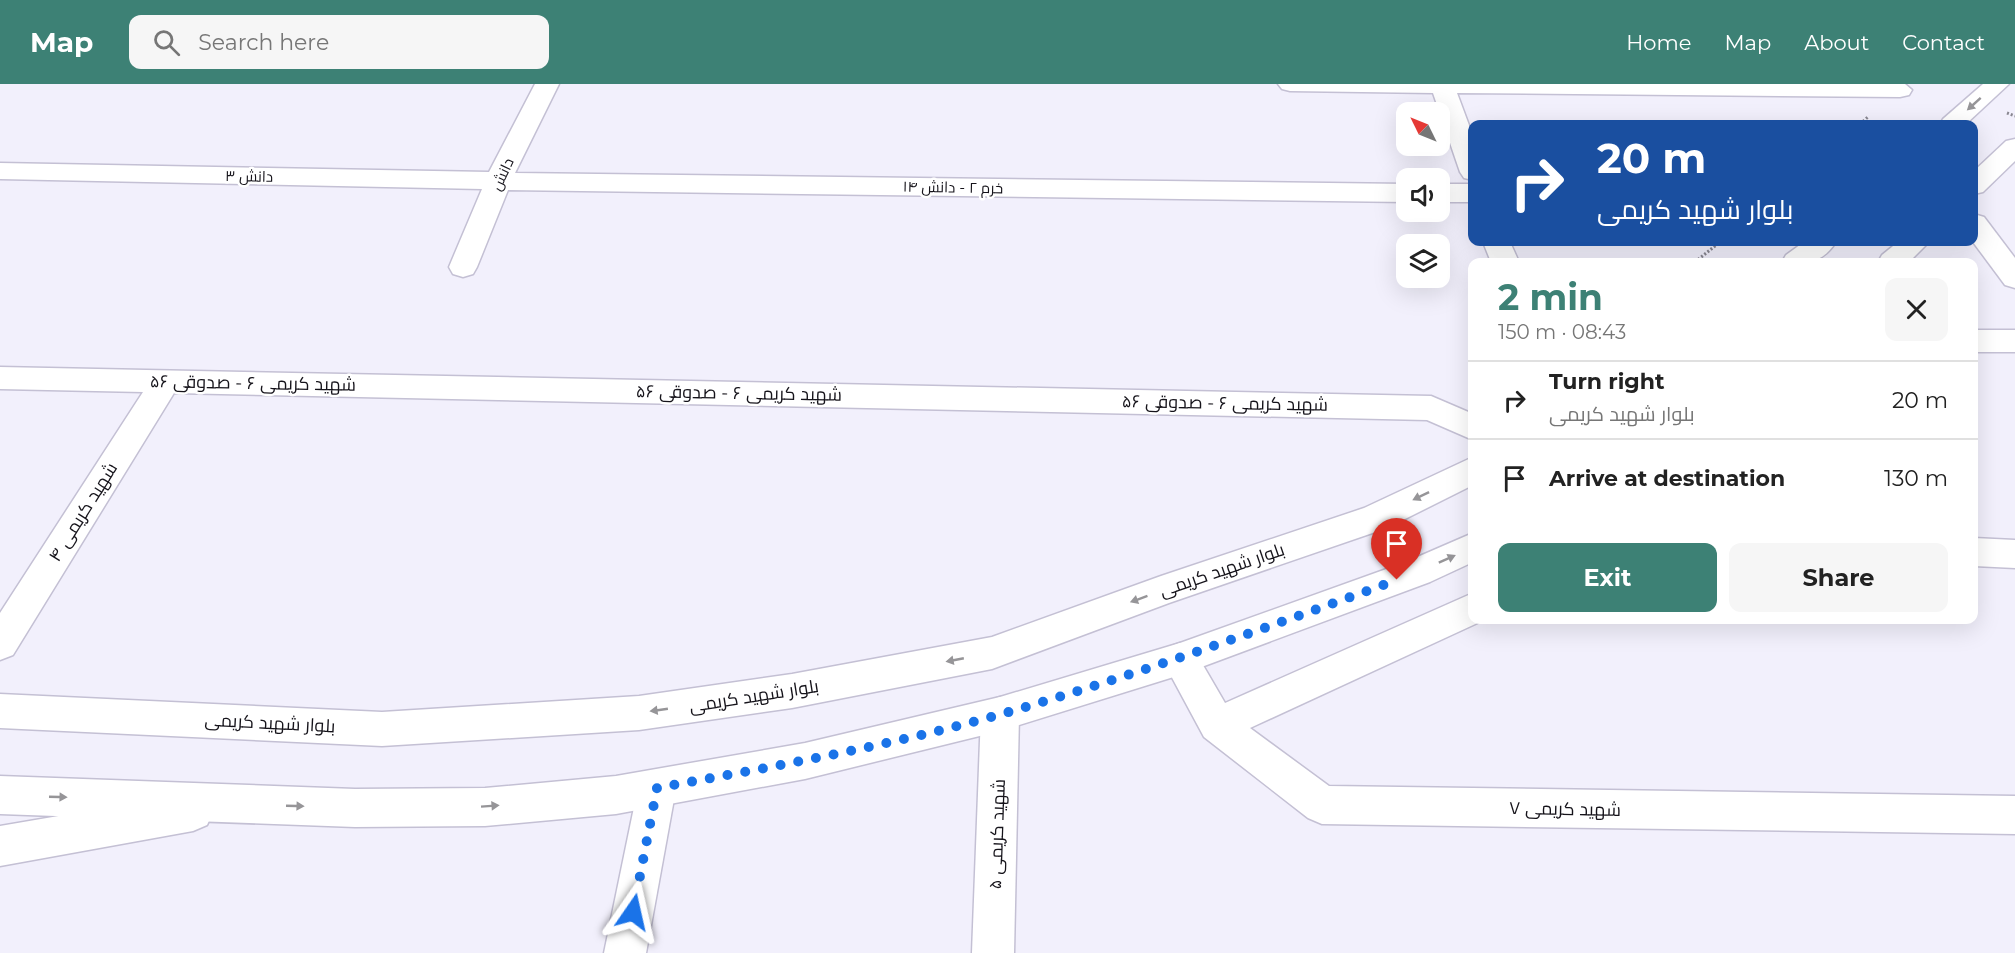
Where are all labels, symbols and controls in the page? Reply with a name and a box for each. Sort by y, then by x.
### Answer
search box [129,15,549,69]
text: Map [30,25,93,59]
icon: search [150,26,183,59]
text: Search here [198,29,329,56]
text: Home [1626,30,1691,55]
text: Map [1724,30,1771,55]
text: About [1804,30,1869,55]
text: Contact [1902,30,1985,55]
one-way arrow [1967,97,1982,111]
north arrow [1396,102,1450,156]
map controls [1396,102,1450,288]
text: 20 m [1597,132,1706,184]
icon: right [1498,144,1576,222]
street label: دانش [486,155,519,194]
street label: دانش ۳ [225,166,273,187]
button: sound [1396,168,1450,222]
street label: خرم ۲ - دانش ۱۴ [903,177,1003,198]
text: بلوار شهید کریمی [1597,193,1793,226]
button: layers [1396,234,1450,288]
text: 2 min [1498,275,1603,319]
button: close [1885,278,1948,341]
text: 150 m · 08:43 [1498,320,1626,344]
text: Turn right [1549,368,1664,395]
street label: شهید کریمی ۶ - صدوقی ۵۶ [150,370,356,396]
street label: شهید کریمی ۶ - صدوقی ۵۶ [636,380,842,406]
icon: right [1498,384,1531,417]
text: 20 m [1892,387,1948,414]
street label: شهید کریمی ۶ - صدوقی ۵۶ [1122,390,1328,416]
text: بلوار شهید کریمی [1549,402,1695,426]
street label: شهید کریمی ۴ [44,458,122,566]
icon: arrive [1498,462,1531,495]
text: Arrive at destination [1549,465,1785,492]
text: 130 m [1884,465,1948,492]
one-way arrow [1412,491,1429,500]
pin [1371,518,1422,580]
icon: arrive [1380,527,1413,560]
street label: بلوار شهید کریمی [1157,538,1287,602]
button: Exit [1498,543,1717,612]
button: Share [1729,543,1948,612]
one-way arrow [1439,554,1456,563]
one-way arrow [1130,594,1148,604]
one-way arrow [945,656,964,665]
street label: بلوار شهید کریمی [688,675,820,717]
one-way arrow [649,706,668,715]
street label: بلوار شهید کریمی [204,709,336,737]
street label: شهید کریمی ۵ [984,778,1010,890]
one-way arrow [49,792,68,802]
street label: شهید کریمی ۷ [1509,797,1621,821]
one-way arrow [286,801,305,810]
one-way arrow [481,802,500,811]
position arrow [601,880,665,944]

